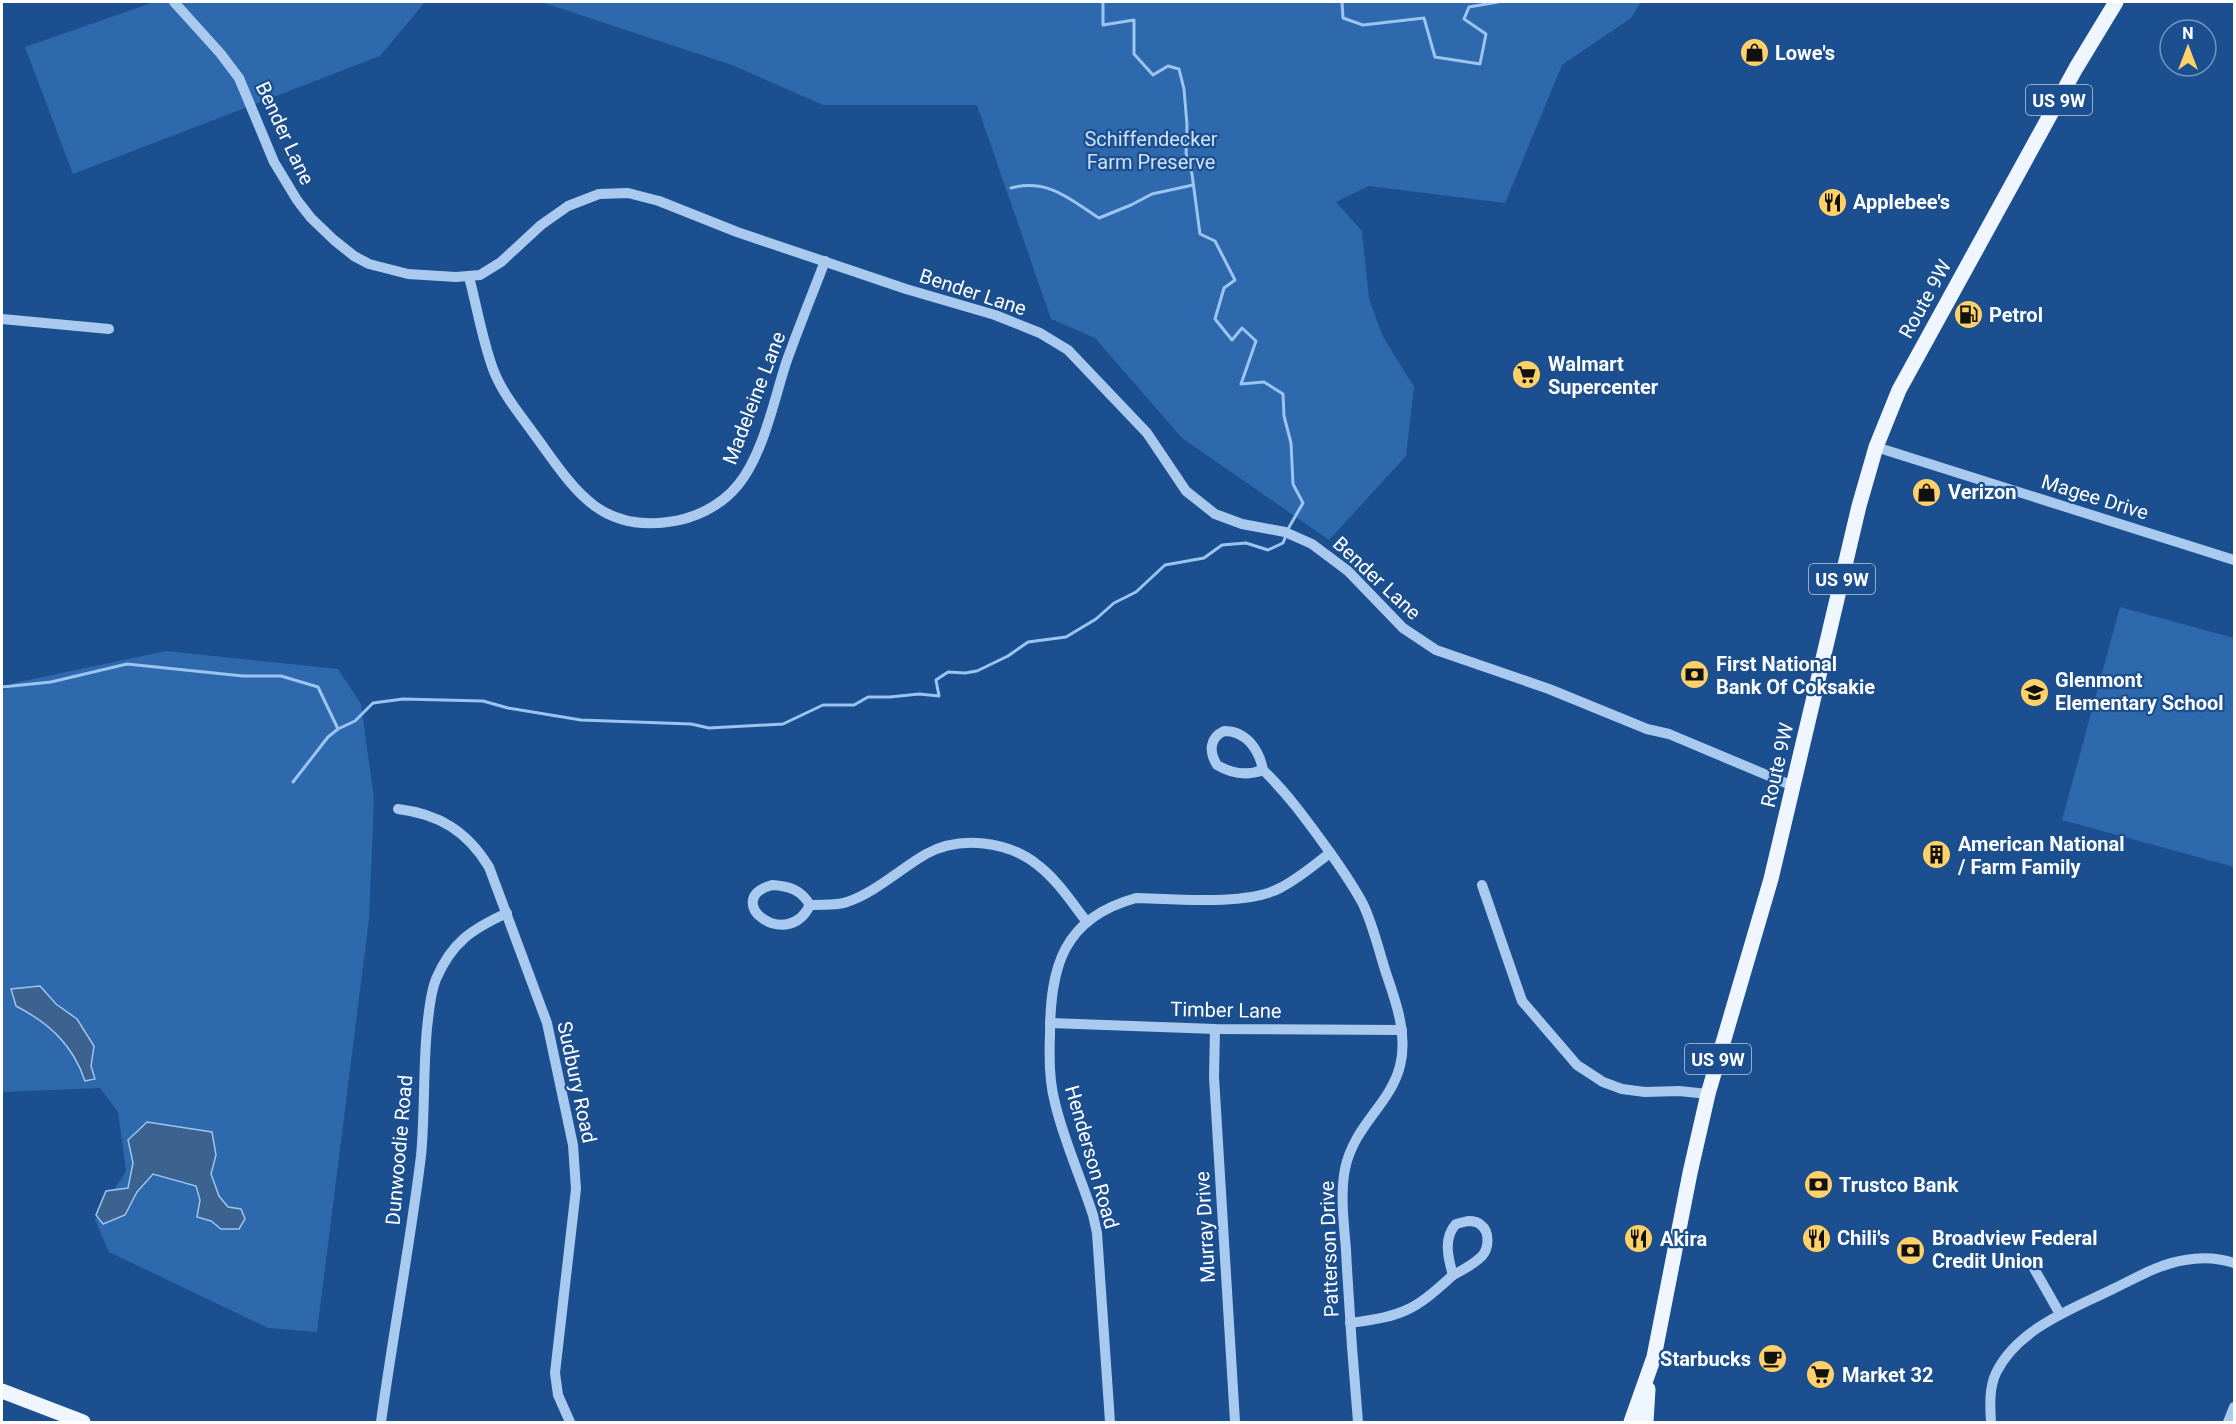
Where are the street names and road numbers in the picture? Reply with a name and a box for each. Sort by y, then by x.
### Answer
street label: Bender Lane [251,78,319,188]
road number: US 9W [2026,85,2092,115]
street label: Route 9W [1894,255,1956,342]
street label: Bender Lane [916,263,1030,321]
street label: Madeleine Lane [718,328,790,468]
street label: Magee Drive [2039,469,2151,525]
street label: Bender Lane [1328,531,1426,625]
road number: US 9W [1809,564,1875,594]
street label: Route 9W [1756,720,1798,810]
street label: Timber Lane [1170,997,1282,1023]
street label: Sudbury Road [552,1019,602,1145]
road number: US 9W [1685,1044,1751,1074]
street label: Dunwoodie Road [380,1074,418,1226]
street label: Henderson Road [1060,1082,1124,1232]
street label: Murray Drive [1190,1171,1220,1283]
street label: Patterson Drive [1315,1180,1343,1318]

